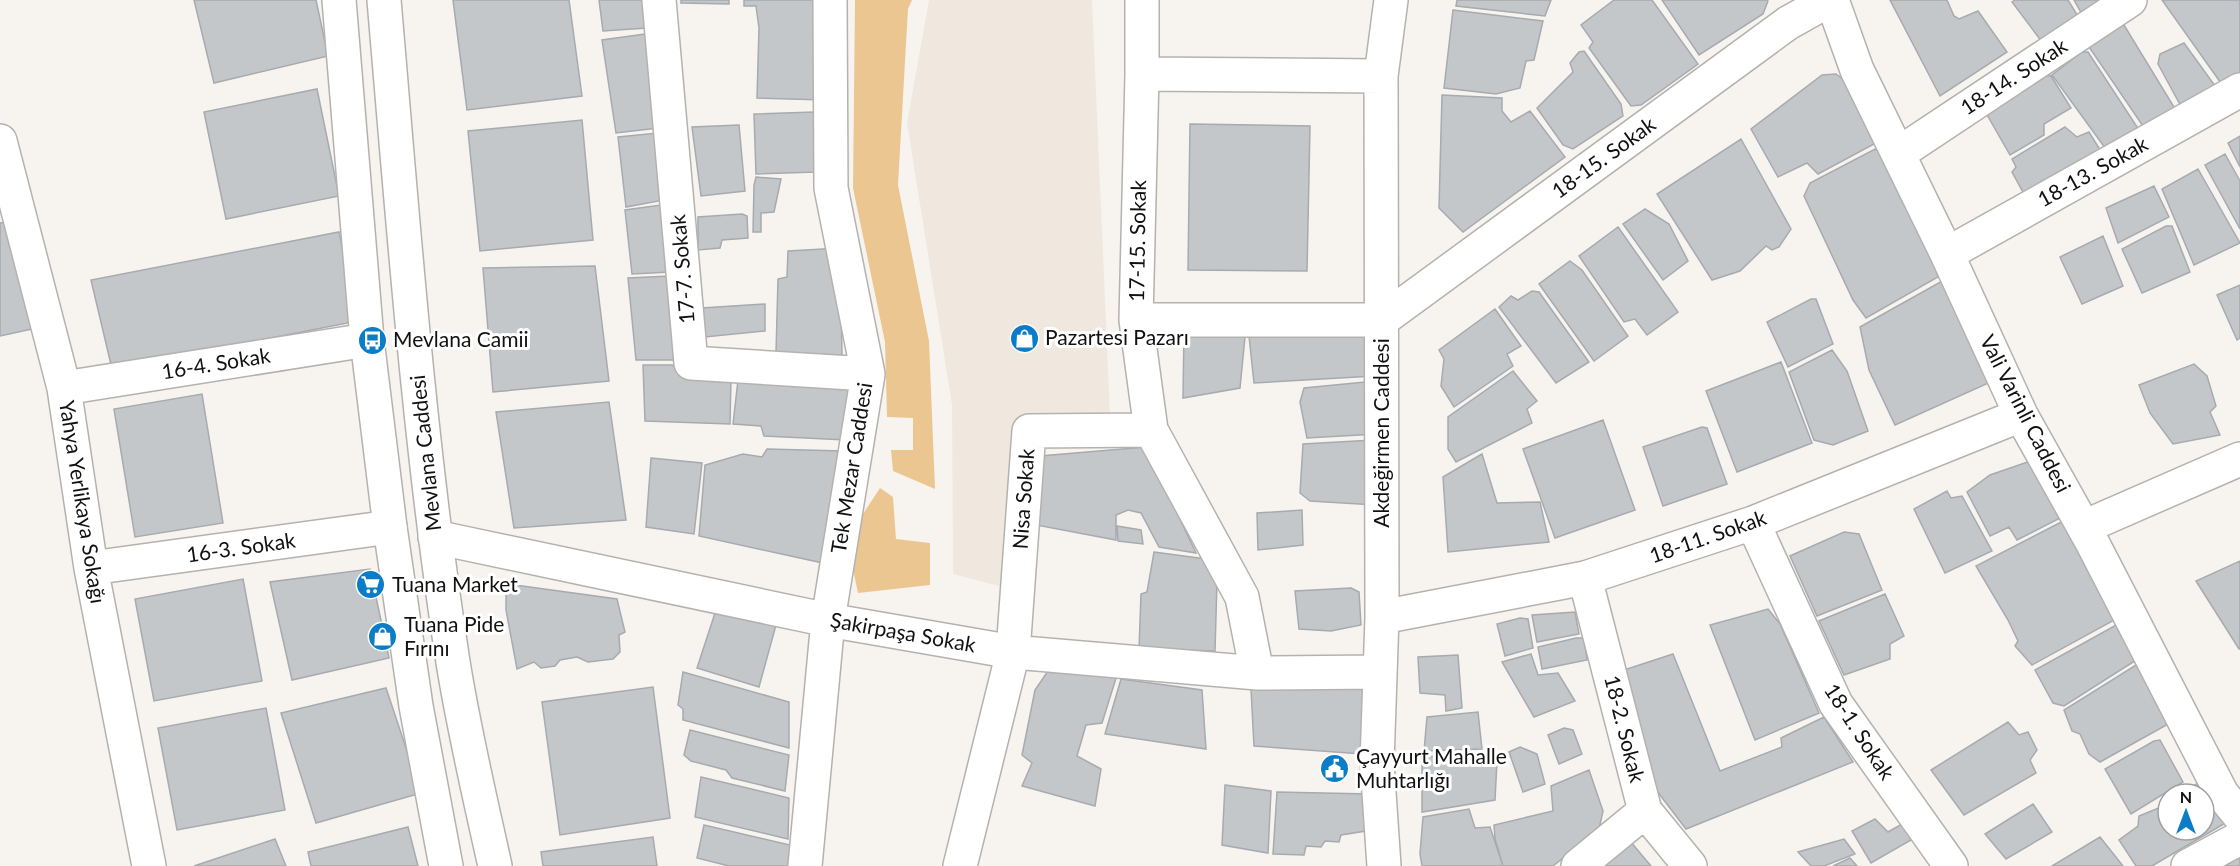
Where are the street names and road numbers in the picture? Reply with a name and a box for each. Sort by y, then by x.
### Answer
street label: 18-14. Sokak [1955,32,2071,119]
street label: 18-15. Sokak [1546,111,1660,203]
street label: 18-13. Sokak [2033,130,2152,211]
street label: 17-15. Sokak [1123,180,1150,302]
street label: 17-7. Sokak [664,213,699,325]
street label: Vali Varinli Caddesi [1976,330,2077,496]
street label: Akdeğirmen Caddesi [1368,338,1393,528]
street label: 16-4. Sokak [160,342,272,383]
street label: Mevlana Caddesi [404,374,445,533]
street label: Tek Mezar Caddesi [825,380,876,555]
street label: Yahya Yerlikaya Sokağı [55,398,112,605]
street label: Nisa Sokak [1007,447,1039,550]
street label: 18-11. Sokak [1646,504,1770,567]
street label: 16-3. Sokak [185,526,297,567]
street label: Şakirpaşa Sokak [829,606,978,657]
street label: 18-2. Sokak [1600,672,1651,785]
street label: 18-1. Sokak [1820,678,1901,784]

